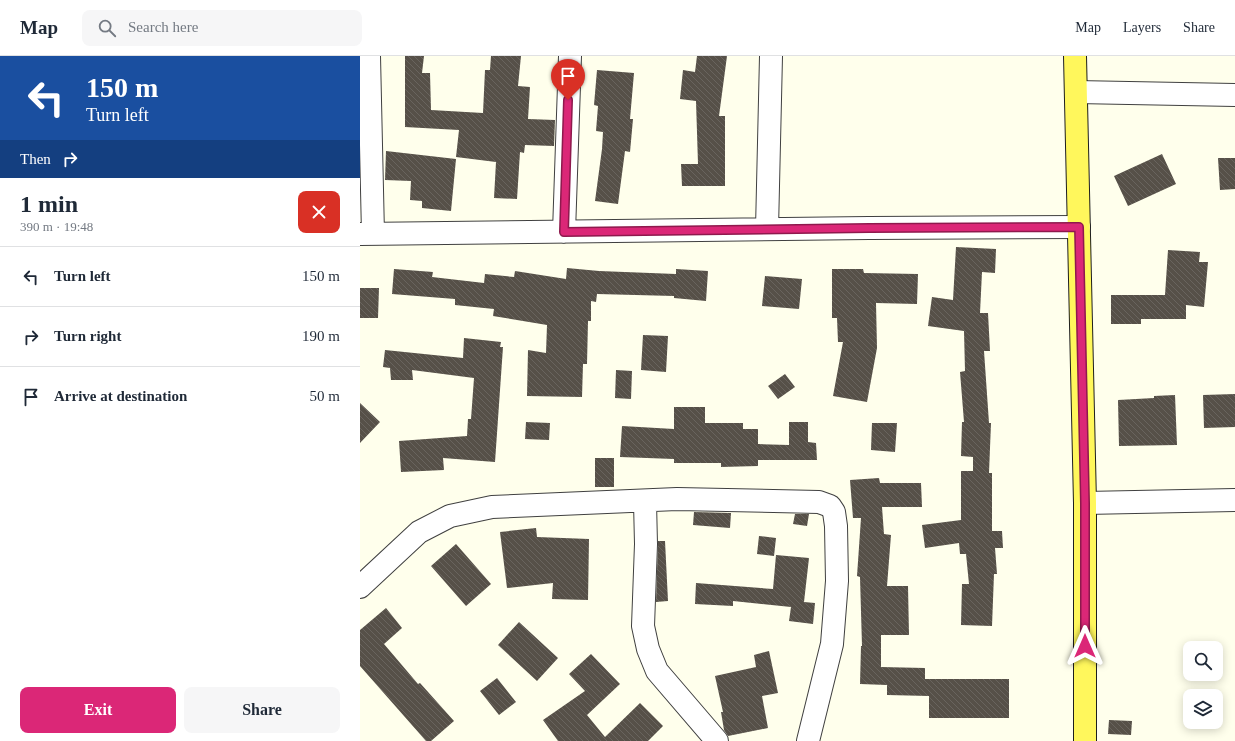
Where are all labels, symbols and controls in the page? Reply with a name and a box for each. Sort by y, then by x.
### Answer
search box [82,10,362,46]
text: Map [20,17,58,38]
icon: search [96,17,118,39]
text: Search here [128,19,198,35]
text: Map [1075,20,1101,35]
text: Layers [1123,20,1161,35]
text: Share [1183,20,1215,35]
pin [551,59,585,100]
icon: arrive [557,65,579,87]
icon: left [20,72,72,124]
text: 150 m [86,72,158,103]
text: Turn left [86,105,149,125]
icon: right [59,148,81,170]
text: Then [20,151,51,167]
text: 1 min [20,191,78,217]
button: close [298,191,340,233]
text: 390 m · 19:48 [20,219,93,234]
icon: left [20,266,42,288]
text: Turn left [54,268,111,284]
text: 150 m [302,268,340,284]
icon: right [20,326,42,348]
text: Turn right [54,328,121,344]
text: 190 m [302,328,340,344]
icon: arrive [20,386,42,408]
text: Arrive at destination [54,388,187,404]
text: 50 m [310,388,340,404]
position arrow [1064,625,1106,667]
map controls [1183,641,1223,729]
button: search [1183,641,1223,681]
button: Exit [20,687,176,733]
button: Share [184,687,340,733]
button: layers [1183,689,1223,729]

